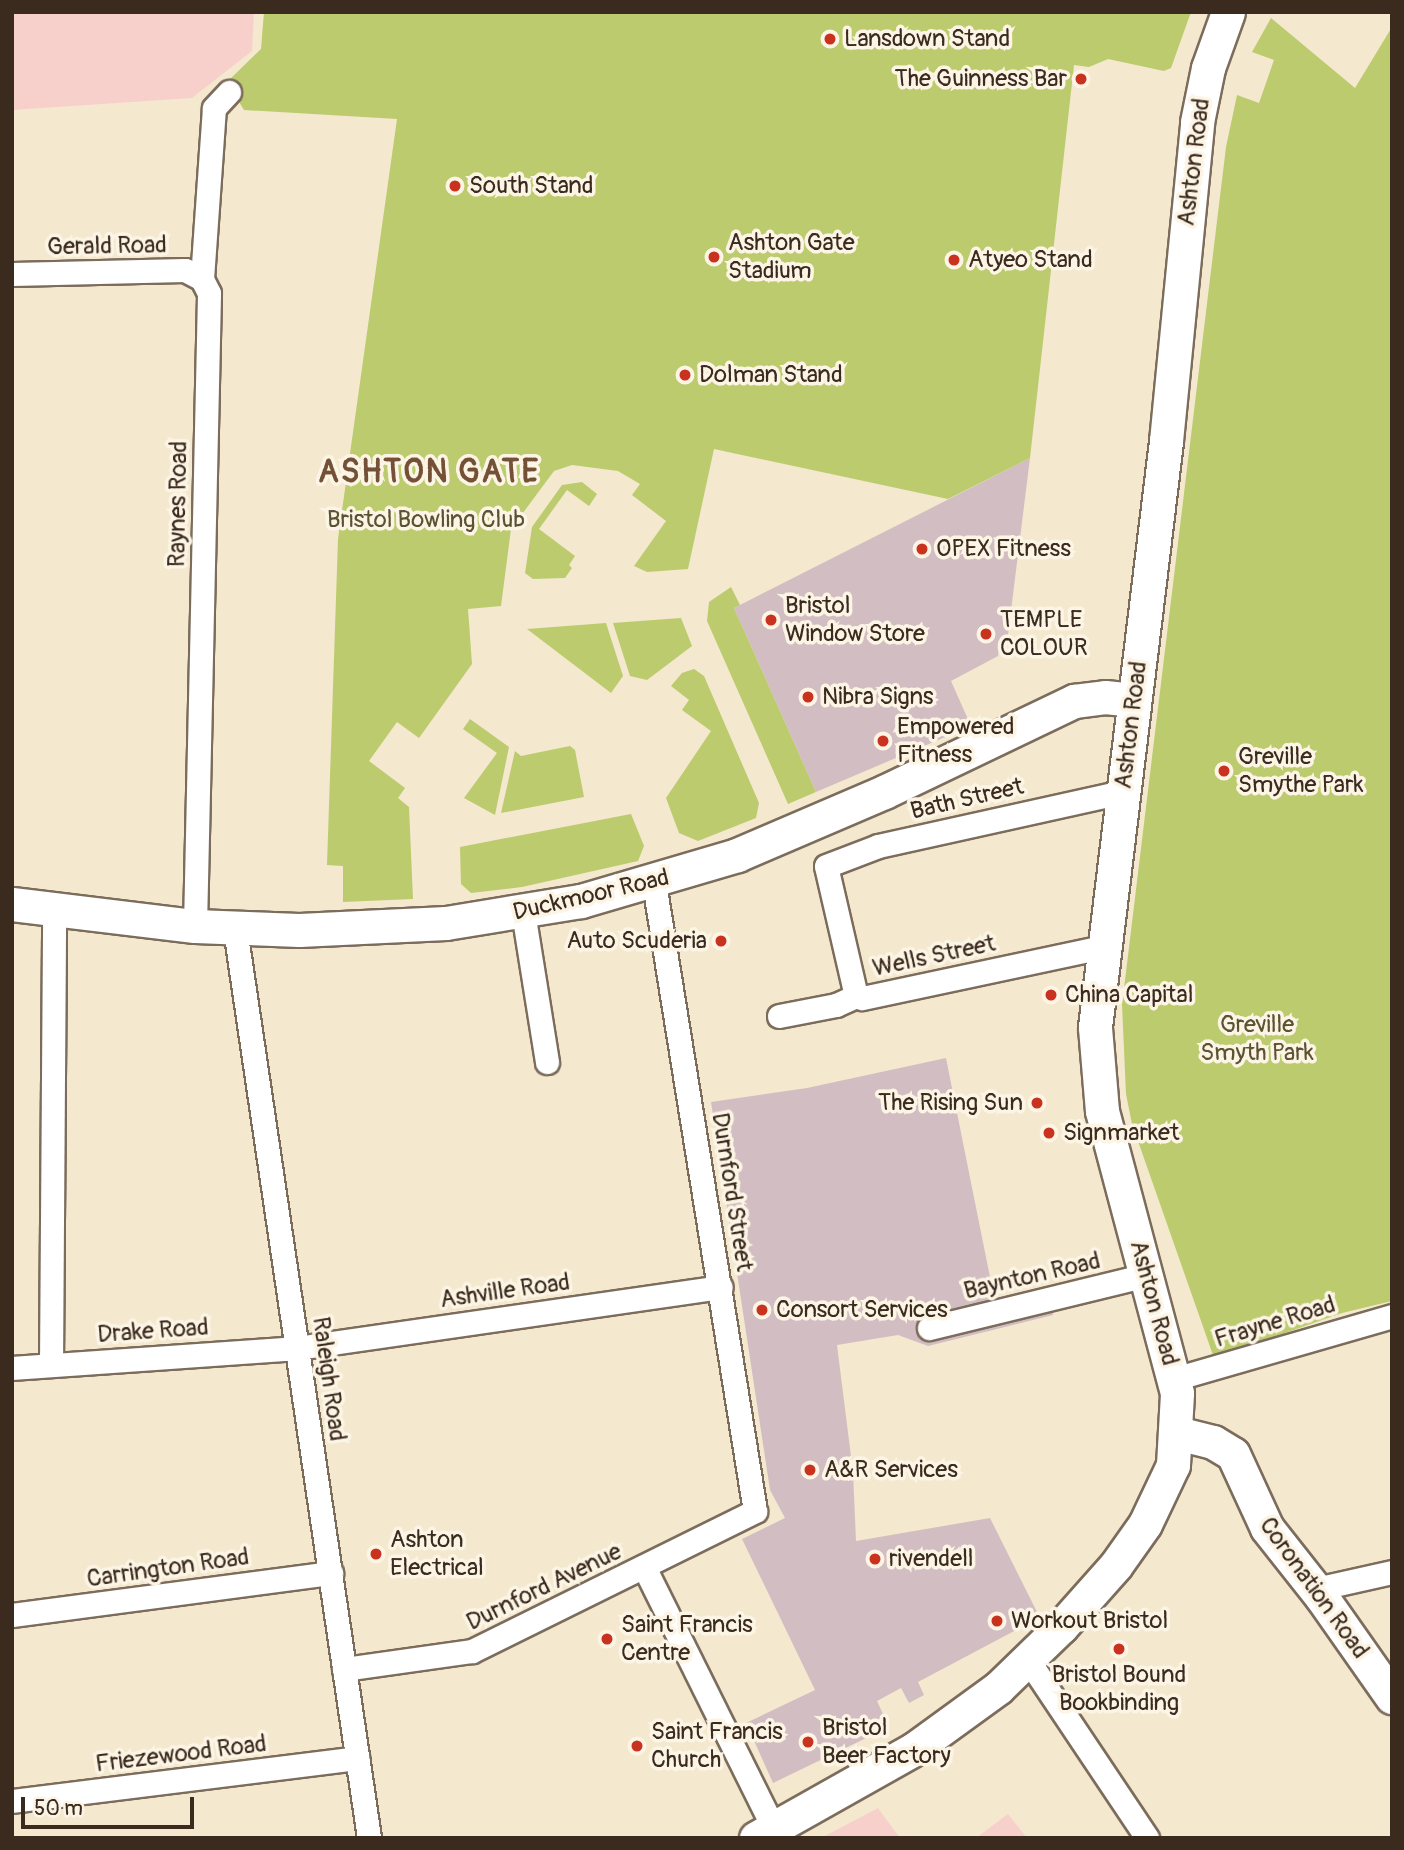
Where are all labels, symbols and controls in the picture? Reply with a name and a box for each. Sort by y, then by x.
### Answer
place label: Lansdown Stand [844,25,1010,53]
marker: Lansdown Stand [822,31,838,47]
place label: The Guinness Bar [894,65,1067,93]
marker: The Guinness Bar [1073,71,1089,87]
street label: Ashton Road [1172,97,1216,227]
place label: South Stand [469,172,594,200]
marker: South Stand [447,178,463,194]
place label: Ashton Gate Stadium [728,229,855,285]
street label: Gerald Road [47,231,167,261]
place label: Atyeo Stand [968,246,1093,274]
marker: Ashton Gate Stadium [706,249,722,265]
marker: Atyeo Stand [946,252,962,268]
place label: Dolman Stand [699,361,843,389]
marker: Dolman Stand [677,367,693,383]
street label: Raynes Road [162,441,194,567]
district label: ASHTON GATE [319,453,539,491]
park label: Bristol Bowling Club [327,506,525,534]
place label: OPEX Fitness [936,535,1071,563]
marker: OPEX Fitness [914,541,930,557]
place label: Bristol Window Store [785,592,925,648]
place label: TEMPLE COLOUR [1000,606,1088,662]
marker: Bristol Window Store [763,612,779,628]
marker: TEMPLE COLOUR [978,626,994,642]
street label: Ashton Road [1109,660,1153,790]
place label: Nibra Signs [822,683,933,711]
marker: Nibra Signs [800,689,816,705]
place label: Empowered Fitness [897,713,1014,769]
marker: Empowered Fitness [875,733,891,749]
place label: Greville Smythe Park [1238,743,1364,799]
marker: Greville Smythe Park [1216,763,1232,779]
street label: Bath Street [908,772,1026,826]
street label: Duckmoor Road [510,863,672,927]
place label: Auto Scuderia [566,927,707,955]
street label: Wells Street [870,929,998,983]
marker: Auto Scuderia [713,933,729,949]
place label: China Capital [1065,981,1193,1009]
marker: China Capital [1043,987,1059,1003]
park label: Greville Smyth Park [1200,1011,1314,1067]
place label: The Rising Sun [878,1089,1023,1117]
marker: The Rising Sun [1029,1095,1045,1111]
street label: Durnford Street [705,1111,759,1273]
place label: Signmarket [1063,1119,1179,1147]
marker: Signmarket [1041,1125,1057,1141]
street label: Ashton Road [1123,1237,1185,1369]
street label: Baynton Road [961,1246,1103,1306]
street label: Ashville Road [438,1268,572,1314]
street label: Frayne Road [1211,1290,1339,1354]
place label: Consort Services [776,1296,948,1324]
marker: Consort Services [754,1302,770,1318]
street label: Drake Road [96,1313,210,1349]
street label: Raleigh Road [306,1315,352,1443]
place label: A&R Services [824,1456,958,1484]
marker: A&R Services [802,1462,818,1478]
street label: Coronation Road [1253,1512,1375,1664]
place label: Ashton Electrical [390,1526,484,1582]
street label: Durnford Avenue [462,1537,626,1637]
street label: Carrington Road [85,1542,251,1594]
place label: rivendell [889,1545,974,1573]
marker: Ashton Electrical [368,1546,384,1562]
marker: rivendell [867,1551,883,1567]
place label: Workout Bristol [1011,1607,1168,1635]
place label: Saint Francis Centre [621,1611,753,1667]
marker: Workout Bristol [989,1613,1005,1629]
marker: Saint Francis Centre [599,1631,615,1647]
marker: Bristol Bound Bookbinding [1111,1641,1127,1657]
place label: Bristol Bound Bookbinding [1052,1661,1186,1717]
place label: Bristol Beer Factory [822,1714,951,1770]
place label: Saint Francis Church [651,1718,783,1774]
street label: Friezewood Road [94,1729,268,1779]
marker: Bristol Beer Factory [800,1734,816,1750]
marker: Saint Francis Church [629,1738,645,1754]
scale bar [24,1784,198,1828]
text: 50 m [34,1795,83,1822]

